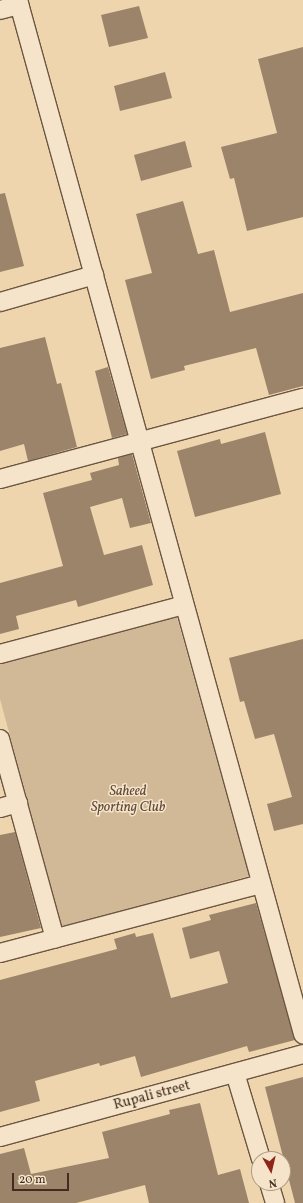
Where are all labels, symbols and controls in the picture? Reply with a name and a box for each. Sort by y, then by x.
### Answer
park label: Saheed Sporting Club [91,784,165,816]
street label: Rupali street [112,1078,192,1114]
north arrow [251,1151,291,1191]
scale bar [14,1165,71,1191]
text: 20 m [19,1172,46,1188]
text: N [268,1174,278,1190]

